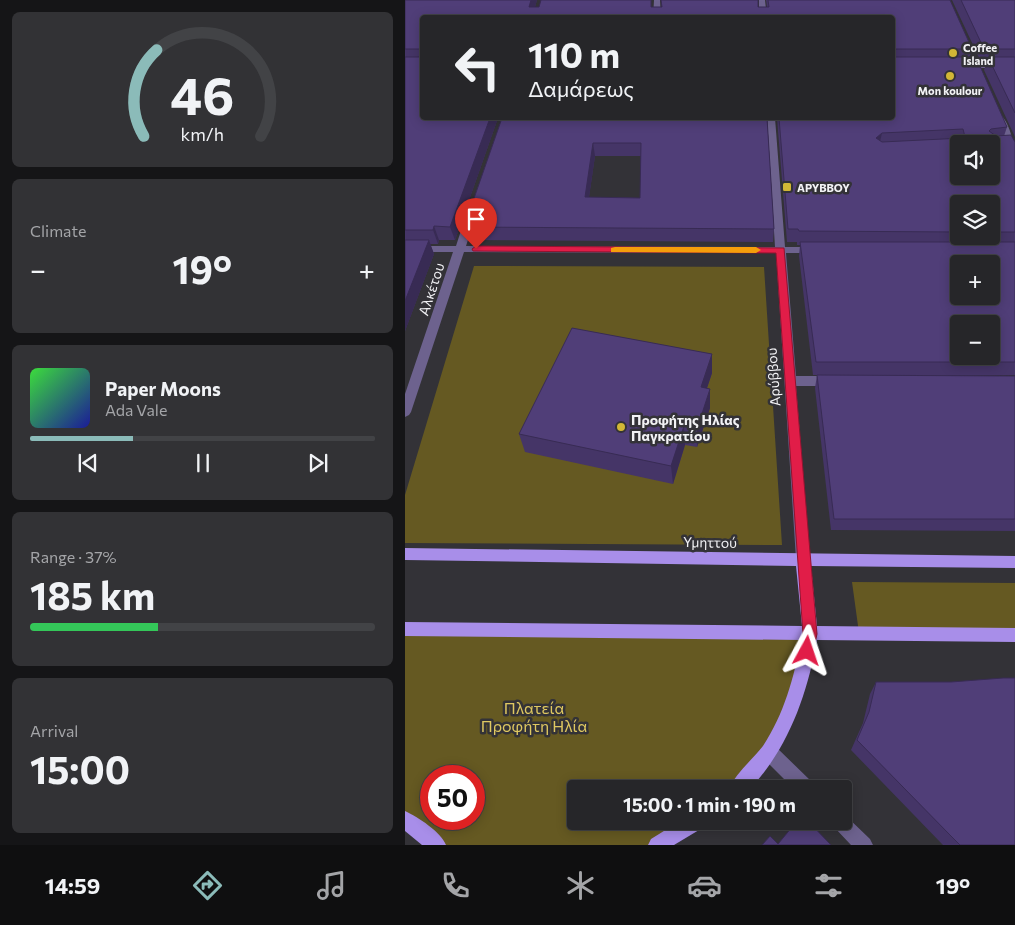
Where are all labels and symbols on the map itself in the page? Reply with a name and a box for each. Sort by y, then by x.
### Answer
place label: Coffee Island [963,41,997,67]
marker: Coffee Island [947,47,959,59]
marker: Mon koulour [944,70,956,82]
place label: Mon koulour [918,84,983,97]
marker: ΑΡΥΒΒΟΥ [781,181,793,193]
place label: ΑΡΥΒΒΟΥ [797,181,850,194]
pin [455,198,497,249]
street label: Αλκέτου [414,260,448,318]
street label: Αρύββου [762,347,784,407]
place label: Προφήτης Ηλίας Παγκρατίου [631,411,740,444]
marker: Προφήτης Ηλίας Παγκρατίου [615,421,627,433]
street label: Υμηττού [683,533,737,551]
position arrow [780,624,832,676]
park label: Πλατεία Προφήτη Ηλία [481,698,587,735]
speed limit sign: 50 [420,765,485,830]

